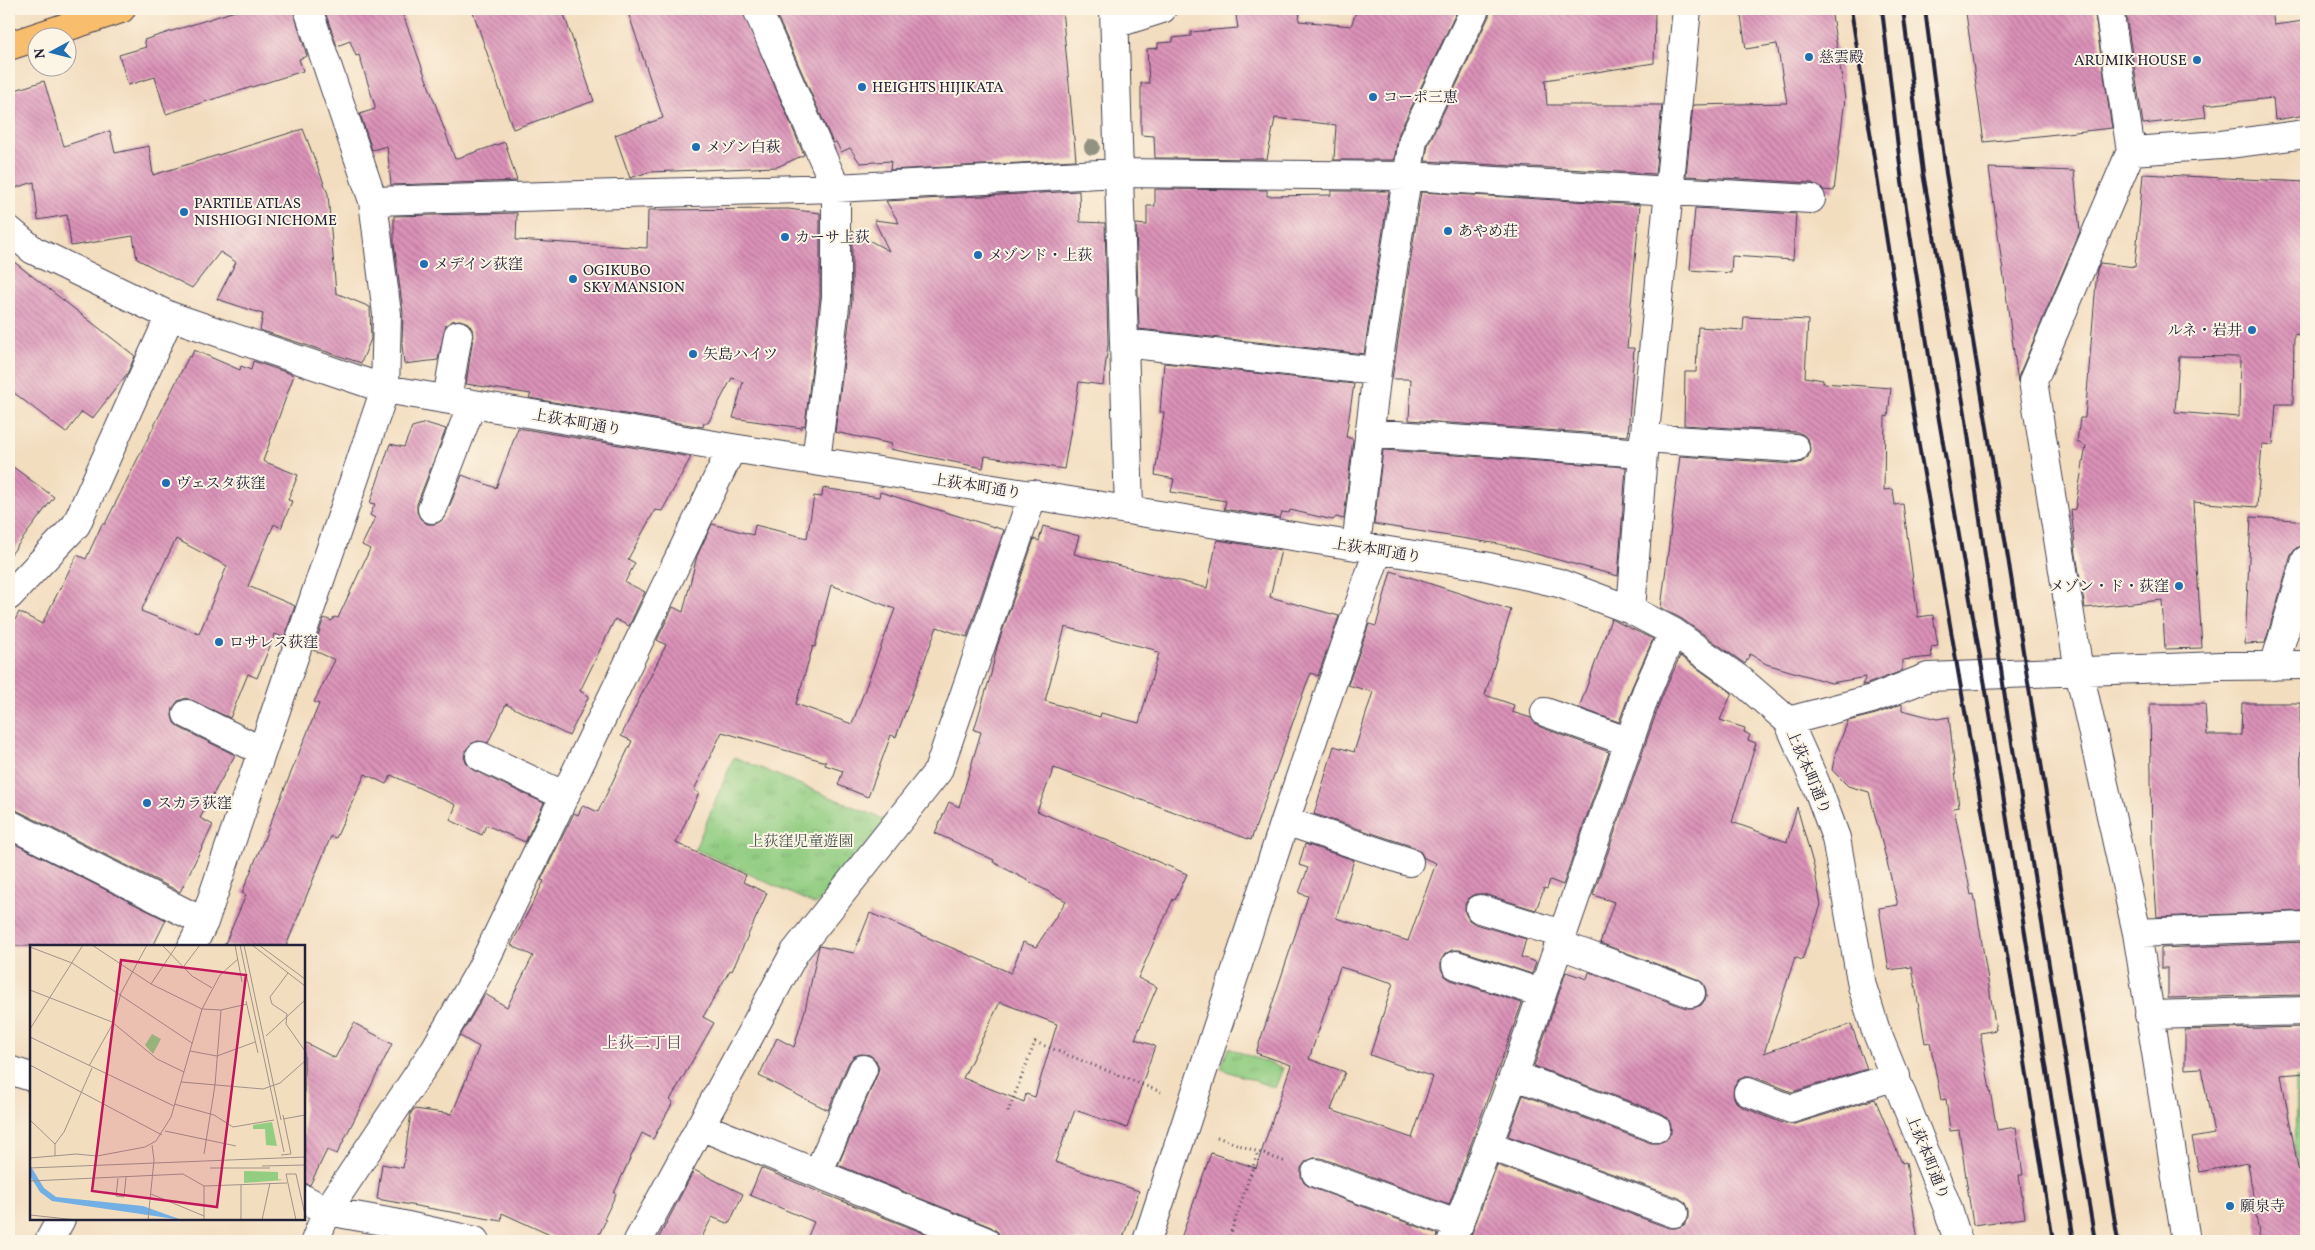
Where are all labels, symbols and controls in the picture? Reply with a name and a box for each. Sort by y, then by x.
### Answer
north arrow [28,28,78,78]
text: N [31,47,51,60]
place label: 慈雲殿 [1819,48,1864,69]
marker: 慈雲殿 [1803,51,1815,63]
place label: ARUMIK HOUSE [2074,51,2187,72]
marker: ARUMIK HOUSE [2191,54,2203,66]
place label: HEIGHTS HIJIKATA [872,78,1004,99]
marker: HEIGHTS HIJIKATA [856,81,868,93]
place label: コーポ三恵 [1383,88,1458,109]
marker: コーポ三恵 [1367,91,1379,103]
place label: メゾン白萩 [706,138,781,159]
marker: メゾン白萩 [690,141,702,153]
place label: PARTILE ATLAS NISHIOGI NICHOME [194,194,337,232]
marker: PARTILE ATLAS NISHIOGI NICHOME [178,206,190,218]
place label: あやめ荘 [1458,222,1518,243]
marker: あやめ荘 [1442,225,1454,237]
place label: カーサ上荻 [795,228,870,249]
marker: カーサ上荻 [779,231,791,243]
place label: メゾンド・上荻 [988,246,1093,267]
marker: メゾンド・上荻 [972,249,984,261]
place label: メデイン荻窪 [434,255,523,276]
marker: メデイン荻窪 [418,258,430,270]
place label: OGIKUBO SKY MANSION [583,261,685,299]
marker: OGIKUBO SKY MANSION [567,273,579,285]
place label: ルネ・岩井 [2167,321,2242,342]
marker: ルネ・岩井 [2246,324,2258,336]
place label: 矢島ハイツ [703,345,778,366]
marker: 矢島ハイツ [687,348,699,360]
street label: 上荻本町通り [531,405,623,442]
street label: 上荻本町通り [931,470,1023,505]
place label: ヴェスタ荻窪 [176,474,265,495]
marker: ヴェスタ荻窪 [160,477,172,489]
street label: 上荻本町通り [1331,534,1423,569]
place label: メゾン・ド・荻窪 [2049,577,2169,598]
marker: メゾン・ド・荻窪 [2173,580,2185,592]
place label: ロサレス荻窪 [229,633,318,654]
marker: ロサレス荻窪 [213,636,225,648]
street label: 上荻本町通り [1780,727,1835,818]
place label: スカラ荻窪 [157,794,232,815]
marker: スカラ荻窪 [141,797,153,809]
park label: 上荻窪児童遊園 [748,832,854,853]
inset map [30,945,305,1220]
district label: 上荻二丁目 [602,1033,682,1055]
street label: 上荻本町通り [1900,1112,1953,1203]
place label: 願泉寺 [2240,1197,2285,1218]
marker: 願泉寺 [2224,1200,2236,1212]

